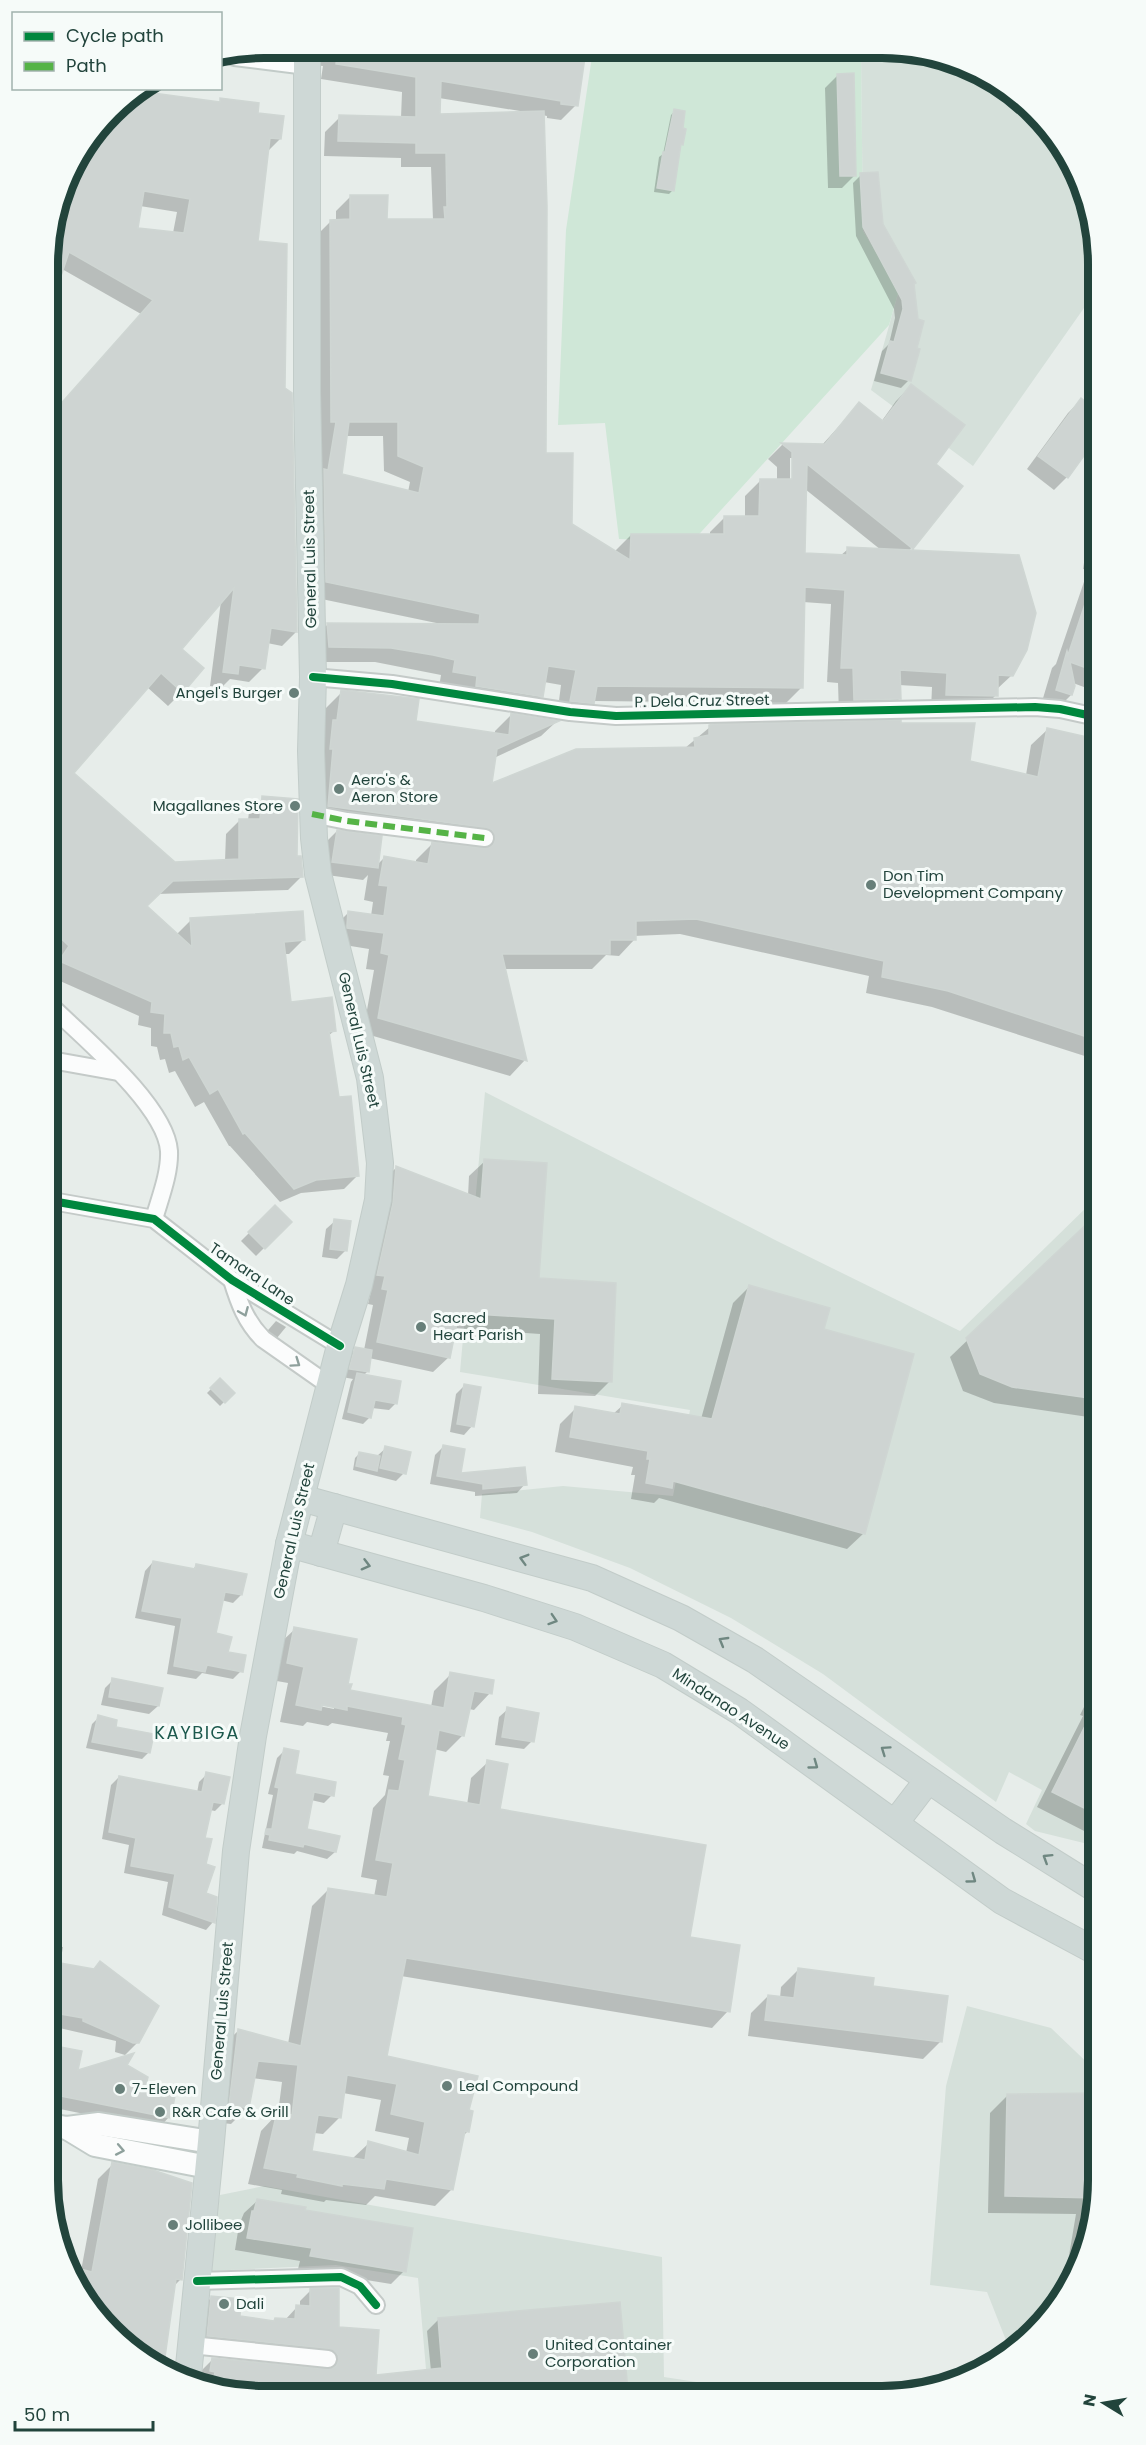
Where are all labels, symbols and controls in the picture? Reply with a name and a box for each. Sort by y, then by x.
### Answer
legend [12,12,222,90]
text: Cycle path [66,23,164,48]
text: Path [66,53,107,78]
street label: General Luis Street [298,489,321,629]
place label: Angel's Burger [176,682,282,703]
marker: Angel's Burger [287,686,301,700]
street label: P. Dela Cruz Street [634,689,770,712]
place label: Aero's & Aeron Store [351,769,438,807]
marker: Aero's & Aeron Store [332,782,346,796]
place label: Magallanes Store [153,795,283,816]
marker: Magallanes Store [288,799,302,813]
place label: Don Tim Development Company [883,865,1063,903]
marker: Don Tim Development Company [864,878,878,892]
street label: General Luis Street [334,970,385,1110]
street label: Tamara Lane [205,1237,299,1310]
one-way arrow [236,1306,248,1317]
place label: Sacred Heart Parish [433,1307,523,1345]
marker: Sacred Heart Parish [414,1320,428,1334]
one-way arrow [290,1356,301,1367]
street label: General Luis Street [268,1461,319,1601]
one-way arrow [519,1553,529,1566]
one-way arrow [360,1558,371,1570]
one-way arrow [547,1613,558,1625]
one-way arrow [719,1637,729,1648]
street label: Mindanao Avenue [668,1663,794,1754]
district label: KAYBIGA [154,1720,240,1745]
one-way arrow [880,1746,891,1757]
one-way arrow [807,1757,818,1768]
one-way arrow [1043,1854,1053,1866]
one-way arrow [965,1872,976,1883]
street label: General Luis Street [205,1941,238,2081]
place label: Leal Compound [459,2075,578,2096]
place label: 7-Eleven [132,2078,196,2099]
marker: Leal Compound [440,2079,454,2093]
marker: 7-Eleven [113,2082,127,2096]
place label: R&R Cafe & Grill [172,2101,289,2122]
marker: R&R Cafe & Grill [153,2105,167,2119]
one-way arrow [115,2143,125,2156]
place label: Jollibee [185,2214,242,2235]
marker: Jollibee [166,2218,180,2232]
place label: Dali [236,2293,264,2314]
marker: Dali [217,2297,231,2311]
place label: United Container Corporation [545,2334,672,2372]
marker: United Container Corporation [526,2347,540,2361]
north arrow [1074,2373,1134,2433]
text: N [1077,2392,1102,2408]
scale bar [15,2394,153,2432]
text: 50 m [24,2402,70,2427]

